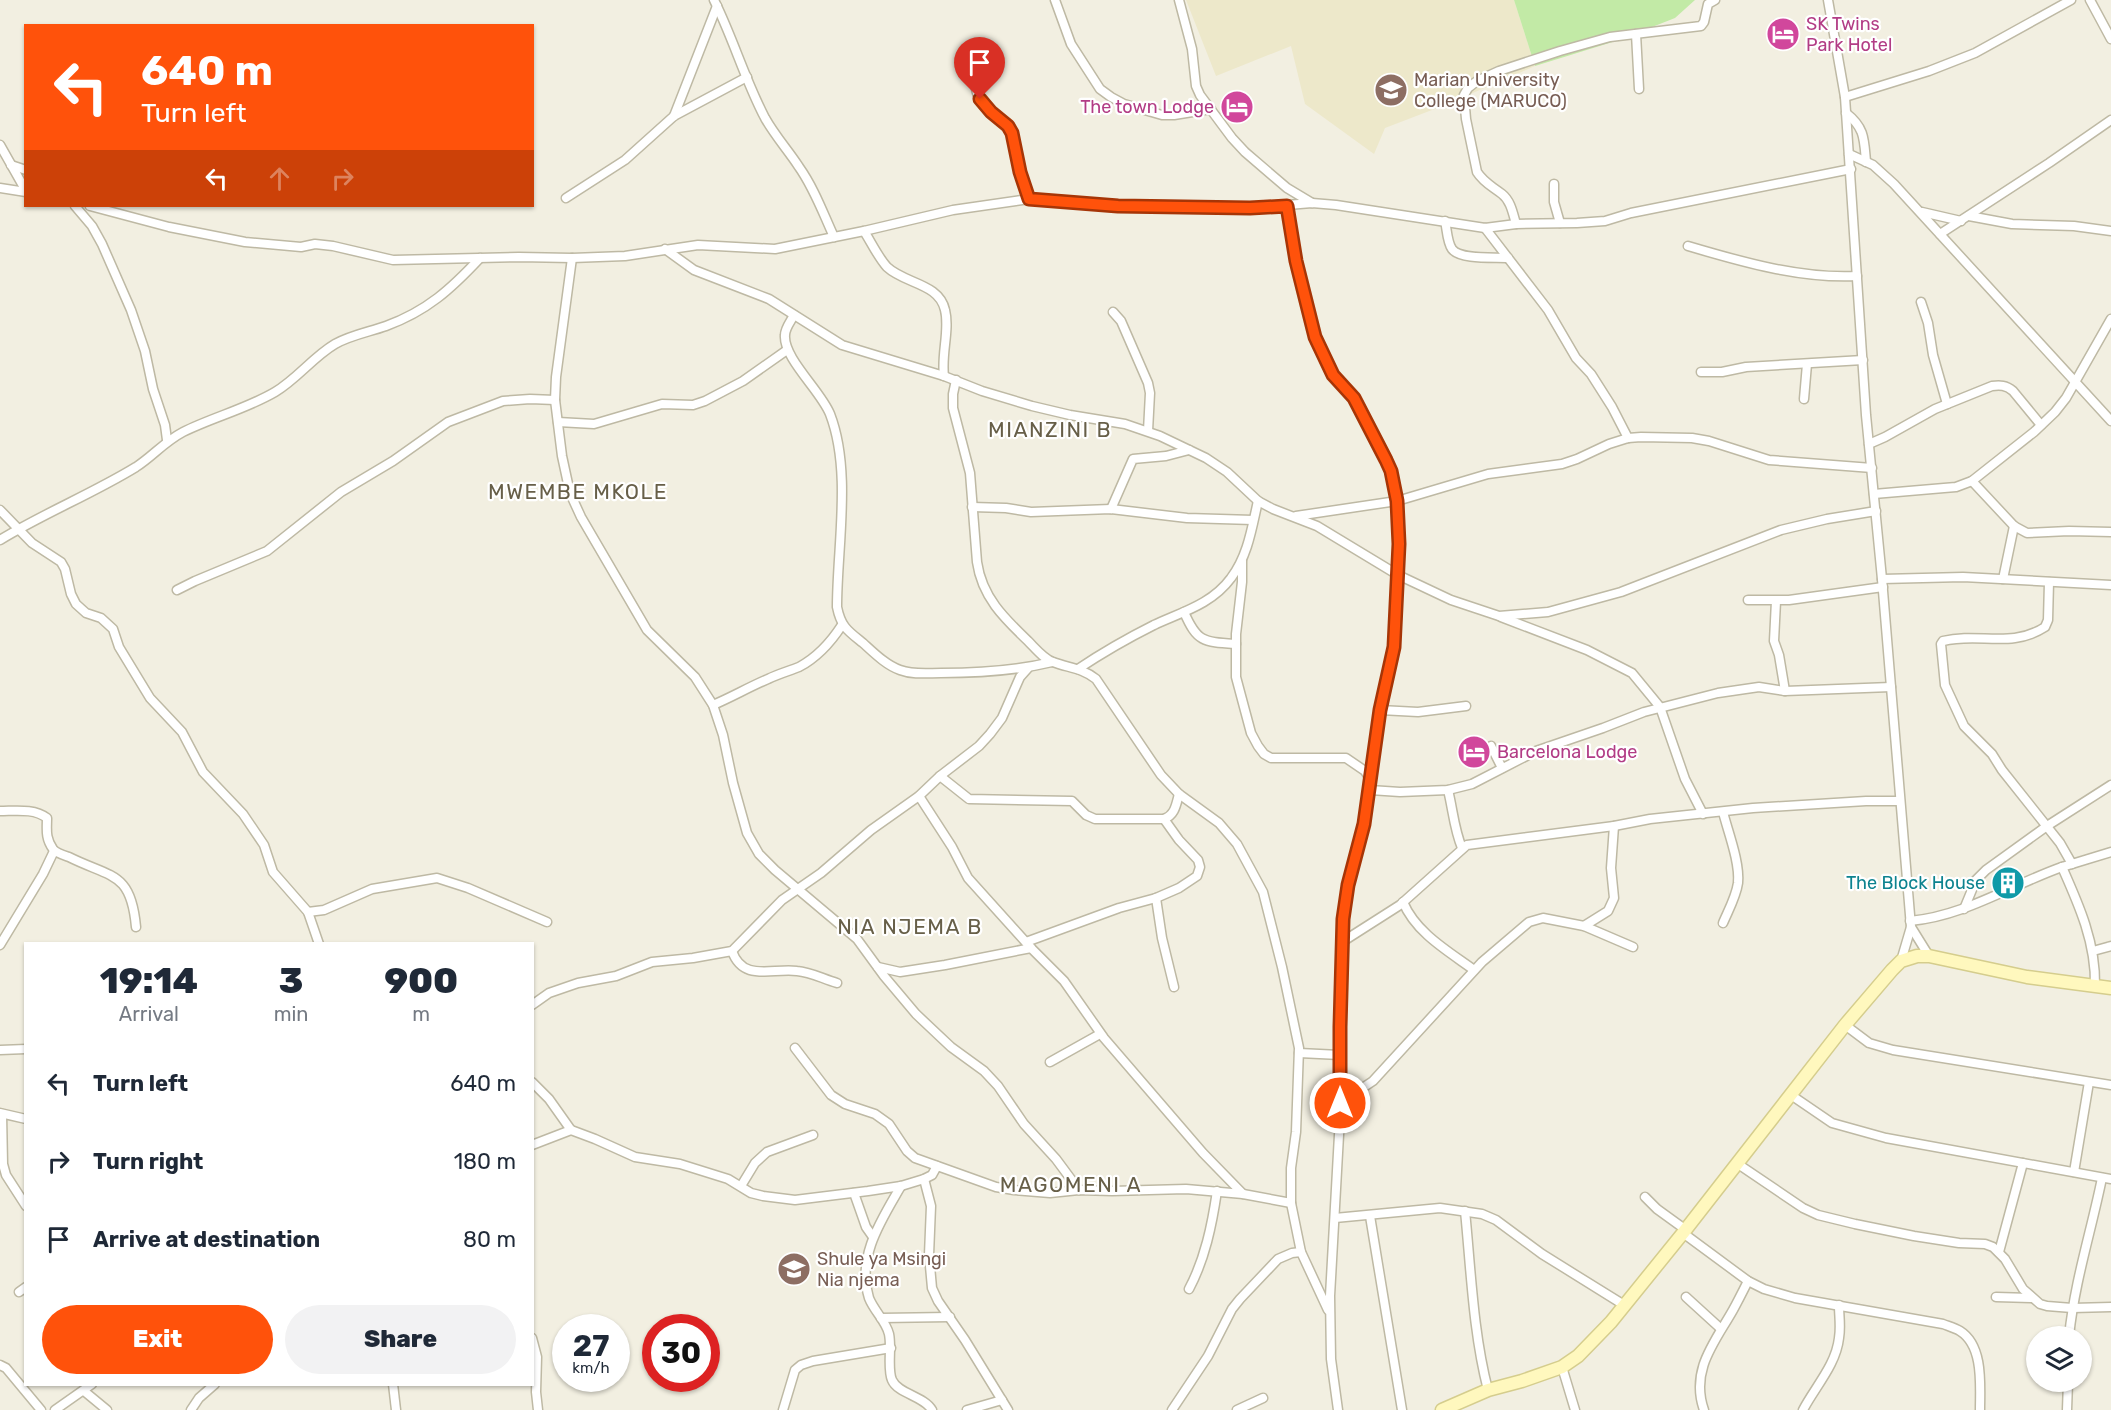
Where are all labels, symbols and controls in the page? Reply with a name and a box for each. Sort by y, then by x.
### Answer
place label: SK Twins Park Hotel [1806,13,1892,56]
hotel icon: SK Twins Park Hotel [1765,16,1801,52]
pin [954,37,1005,99]
text: 640 m [141,46,273,96]
icon: arrive [963,46,996,79]
icon: left [42,48,120,126]
place label: Marian University College (MARUCO) [1414,69,1567,112]
school or university icon: Marian University College (MARUCO) [1373,72,1409,108]
hotel icon: The town Lodge [1219,89,1255,125]
place label: The town Lodge [1080,96,1214,118]
text: Turn left [141,97,246,129]
icon: left [200,162,233,195]
icon: ahead [263,162,296,195]
icon: right [326,162,359,195]
district label: MIANZINI B [988,417,1112,442]
district label: MWEMBE MKOLE [488,479,668,504]
hotel icon: Barcelona Lodge [1456,734,1492,770]
place label: Barcelona Lodge [1497,741,1637,763]
building icon: The Block House [1990,865,2026,901]
place label: The Block House [1846,872,1985,894]
district label: NIA NJEMA B [837,914,983,939]
text: 19:14 [100,959,198,1002]
text: 3 [279,959,303,1002]
text: 900 [384,959,458,1002]
text: Arrival [119,1002,179,1026]
text: min [274,1002,308,1026]
text: m [412,1002,430,1026]
icon: left [42,1067,75,1100]
text: Turn left [93,1070,188,1097]
text: 640 m [450,1070,516,1097]
position arrow [1308,1071,1372,1135]
icon: right [42,1145,75,1178]
text: Turn right [93,1148,203,1175]
text: 180 m [454,1148,516,1175]
district label: MAGOMENI A [1000,1172,1142,1197]
icon: arrive [42,1223,75,1256]
text: Arrive at destination [93,1226,320,1253]
text: 80 m [463,1226,516,1253]
place label: Shule ya Msingi Nia njema [817,1248,946,1291]
school or university icon: Shule ya Msingi Nia njema [776,1251,812,1287]
button: Exit [42,1305,273,1374]
button: Share [285,1305,516,1374]
speed limit sign: 30 [642,1314,720,1392]
map controls [2026,1326,2092,1392]
button: layers [2026,1326,2092,1392]
text: 27 [573,1328,609,1364]
text: km/h [572,1359,610,1377]

